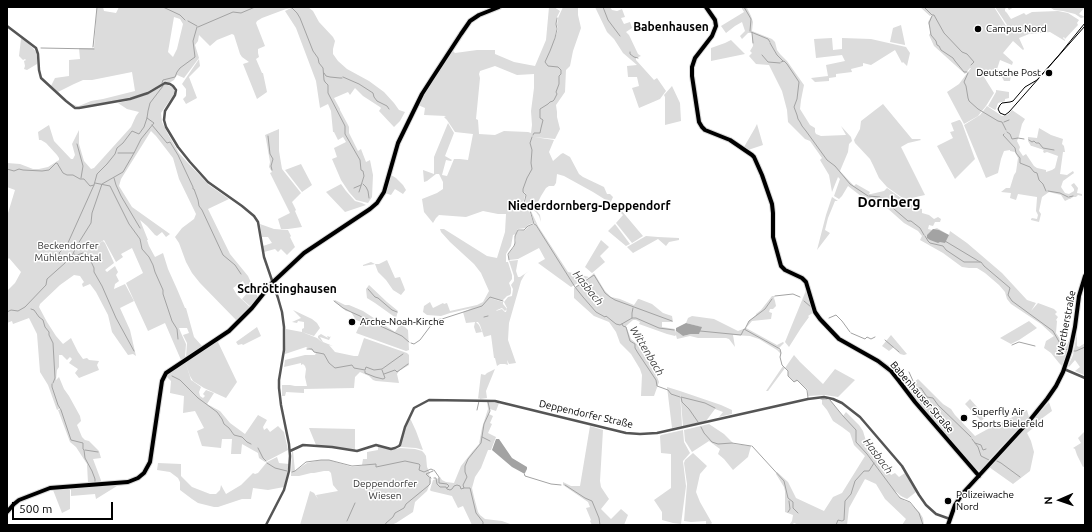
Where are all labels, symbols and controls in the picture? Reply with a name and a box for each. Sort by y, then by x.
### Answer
district label: Babenhausen [633,20,709,34]
place label: Campus Nord [986,23,1047,35]
marker: Campus Nord [973,24,983,34]
place label: Deutsche Post [976,67,1041,79]
marker: Deutsche Post [1044,68,1054,78]
district label: Dornberg [858,194,920,210]
district label: Niederdornberg-Deppendorf [508,199,670,213]
park label: Beckendorfer Mühlenbachtal [35,240,101,264]
water label: Hasbach [570,268,606,308]
district label: Schröttinghausen [237,282,337,296]
street label: Wertherstraße [1054,289,1078,357]
place label: Arche-Noah-Kirche [360,316,444,328]
marker: Arche-Noah-Kirche [347,317,357,327]
water label: Wittenbach [627,324,667,378]
street label: Babenhauser Straße [888,359,956,435]
street label: Deppendorfer Straße [538,397,634,431]
place label: Superfly Air Sports Bielefeld [972,406,1044,430]
marker: Superfly Air Sports Bielefeld [959,413,969,423]
water label: Hasbach [860,436,896,476]
park label: Deppendorfer Wiesen [353,478,417,502]
north arrow [1040,480,1080,520]
place label: Polizeiwache Nord [956,489,1014,512]
scale bar [14,494,115,520]
marker: Polizeiwache Nord [943,496,953,506]
text: N [1042,496,1054,505]
text: 500 m [19,502,52,515]

